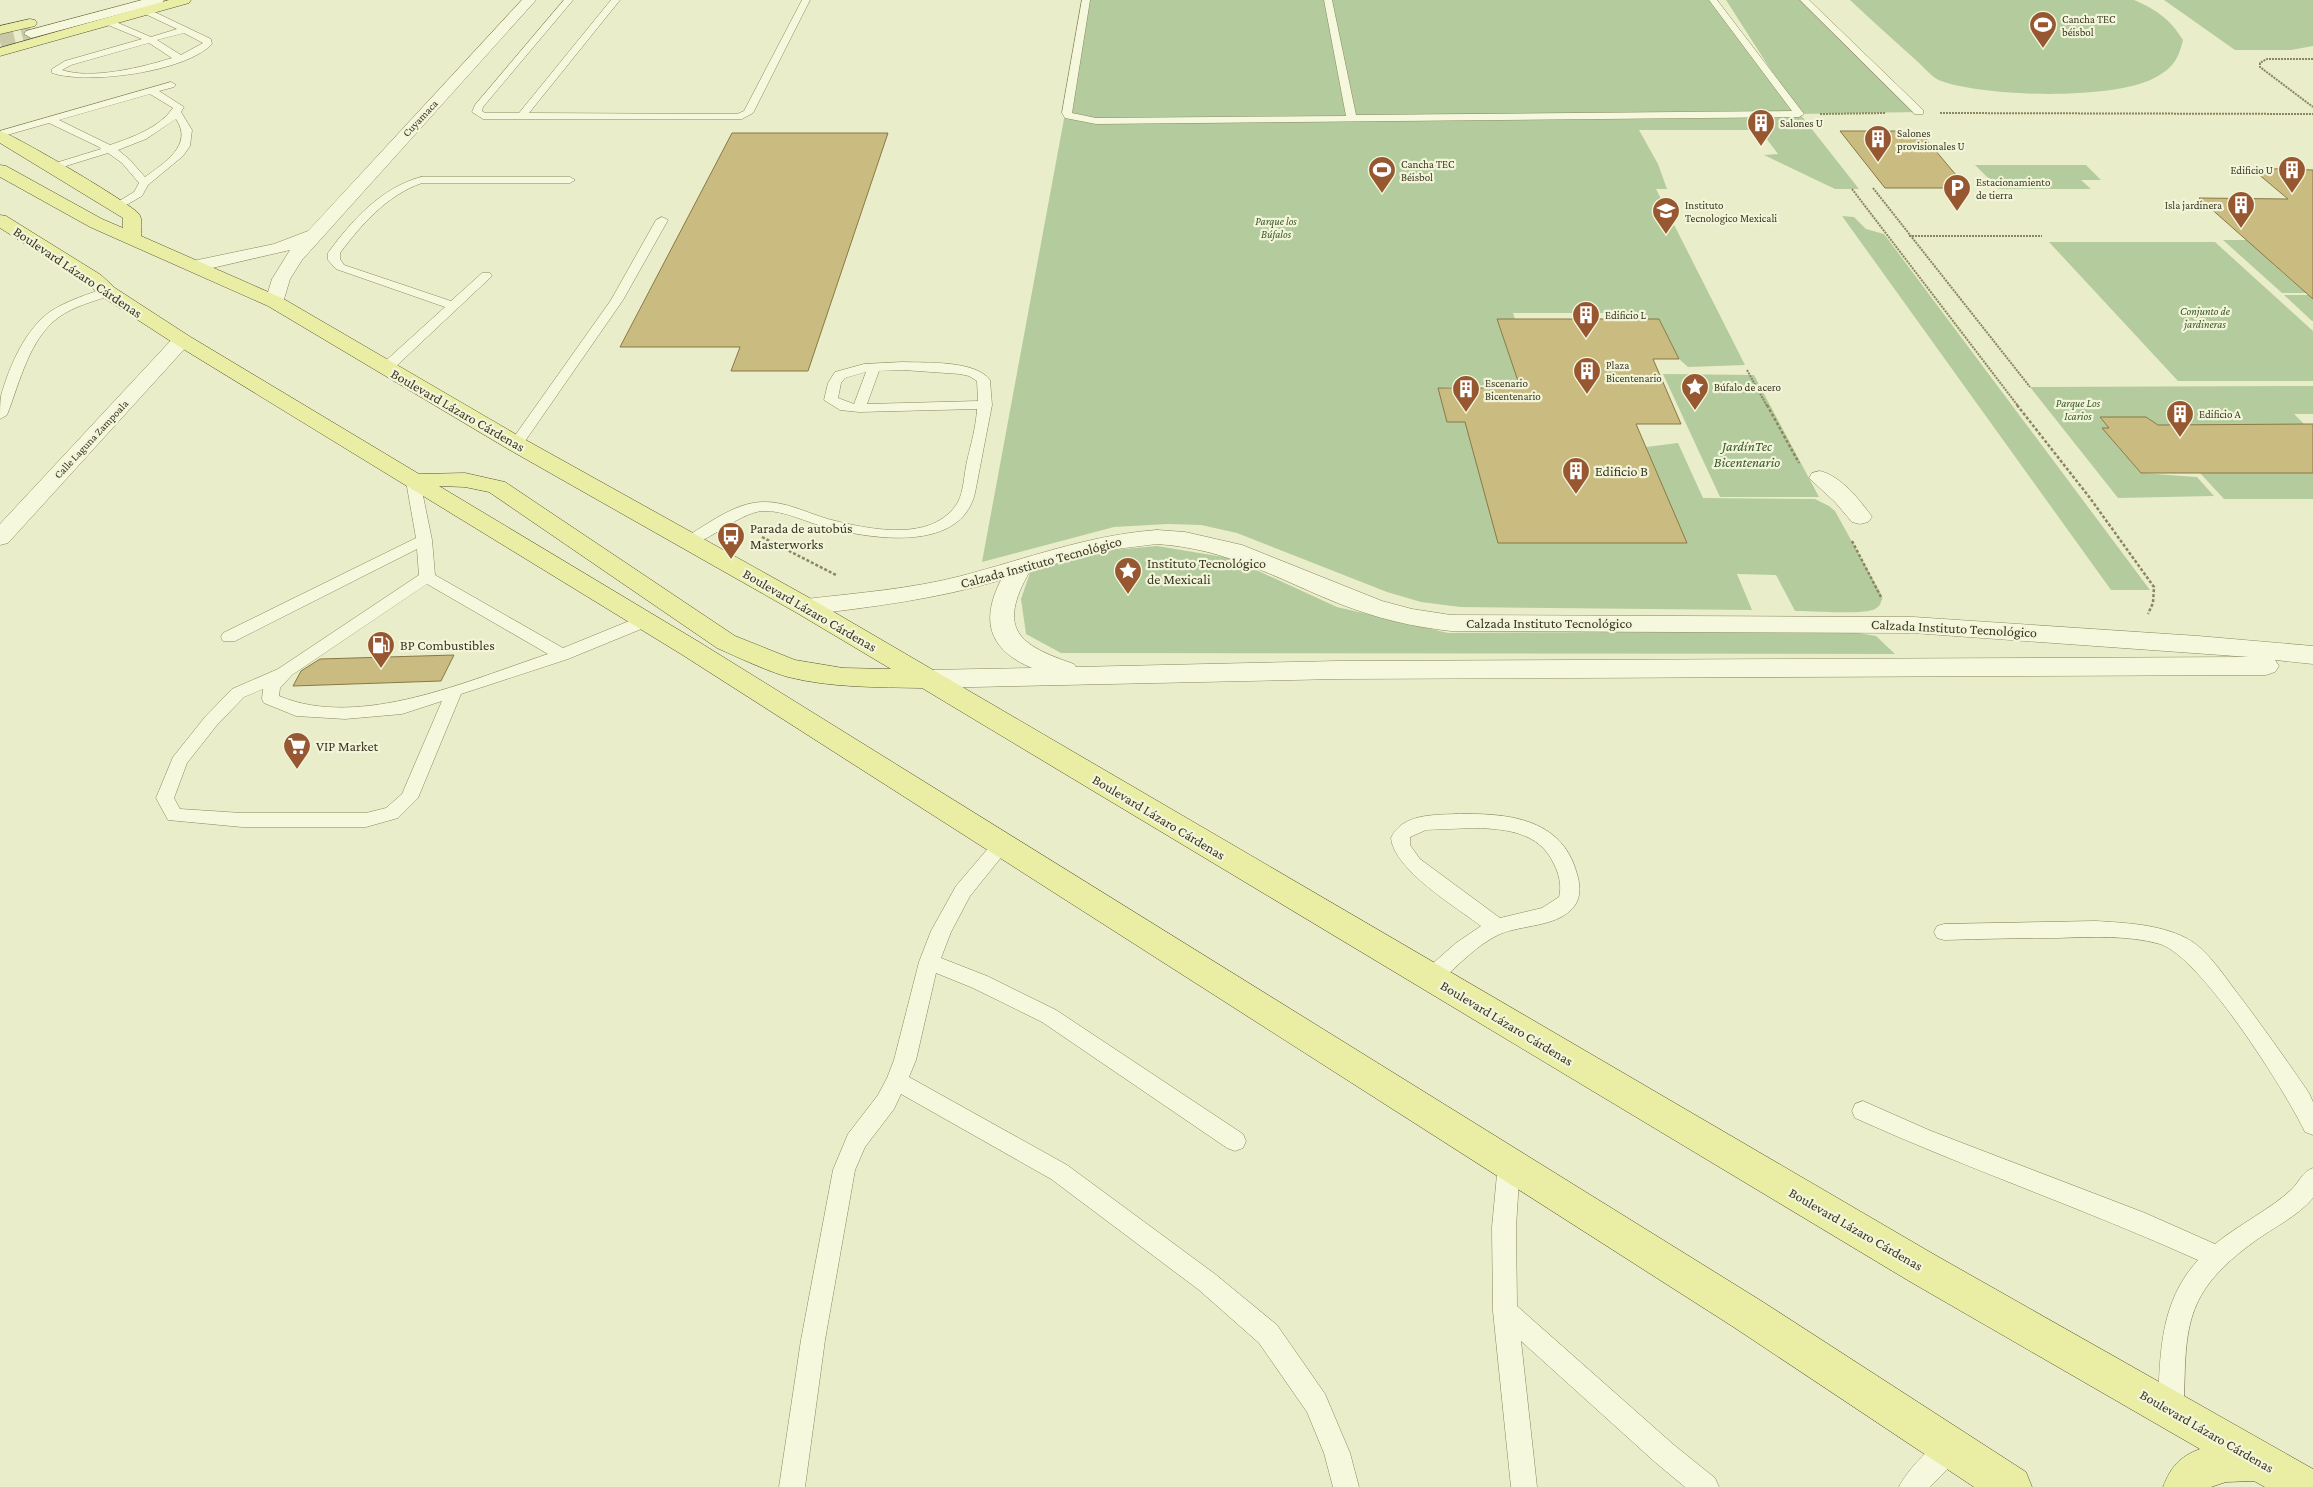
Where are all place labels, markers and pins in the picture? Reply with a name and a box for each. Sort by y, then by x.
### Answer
sports icon: Cancha TEC béisbol [2028,10,2058,49]
place label: Cancha TEC béisbol [2062,13,2116,38]
building icon: Salones U [1746,108,1776,147]
place label: Salones U [1780,117,1823,129]
building icon: Salones provisionales U [1863,124,1893,163]
place label: Salones provisionales U [1897,127,1965,153]
sports icon: Cancha TEC Béisbol [1367,155,1397,194]
building icon: Edificio U [2277,155,2307,194]
place label: Cancha TEC Béisbol [1401,158,1455,183]
place label: Edificio U [2230,164,2273,176]
parking icon: Estacionamiento de tierra [1942,173,1972,212]
place label: Estacionamiento de tierra [1976,176,2051,201]
building icon: Isla jardinera [2226,190,2256,229]
school or university icon: Instituto Tecnologico Mexicali [1651,196,1681,235]
place label: Instituto Tecnologico Mexicali [1685,199,1777,225]
place label: Isla jardinera [2165,199,2222,212]
building icon: Edificio L [1571,300,1601,339]
place label: Edificio L [1605,309,1646,321]
building icon: Plaza Bicentenario [1572,356,1602,395]
place label: Plaza Bicentenario [1606,359,1662,384]
place icon: Búfalo de acero [1680,372,1710,411]
building icon: Escenario Bicentenario [1451,374,1481,413]
place label: Escenario Bicentenario [1485,377,1541,402]
place label: Búfalo de acero [1714,381,1781,393]
building icon: Edificio A [2165,399,2195,438]
place label: Edificio A [2199,408,2241,420]
building icon: Edificio B [1561,456,1591,495]
place label: Edificio B [1595,463,1648,479]
place label: Parada de autobús Masterworks [750,520,853,552]
bus stop icon: Parada de autobús Masterworks [716,521,746,560]
place label: Instituto Tecnológico de Mexicali [1147,555,1266,587]
place icon: Instituto Tecnológico de Mexicali [1113,556,1143,595]
fuel station icon: BP Combustibles [366,630,396,669]
place label: BP Combustibles [400,637,495,653]
supermarket icon: VIP Market [282,731,312,770]
place label: VIP Market [316,738,379,754]

